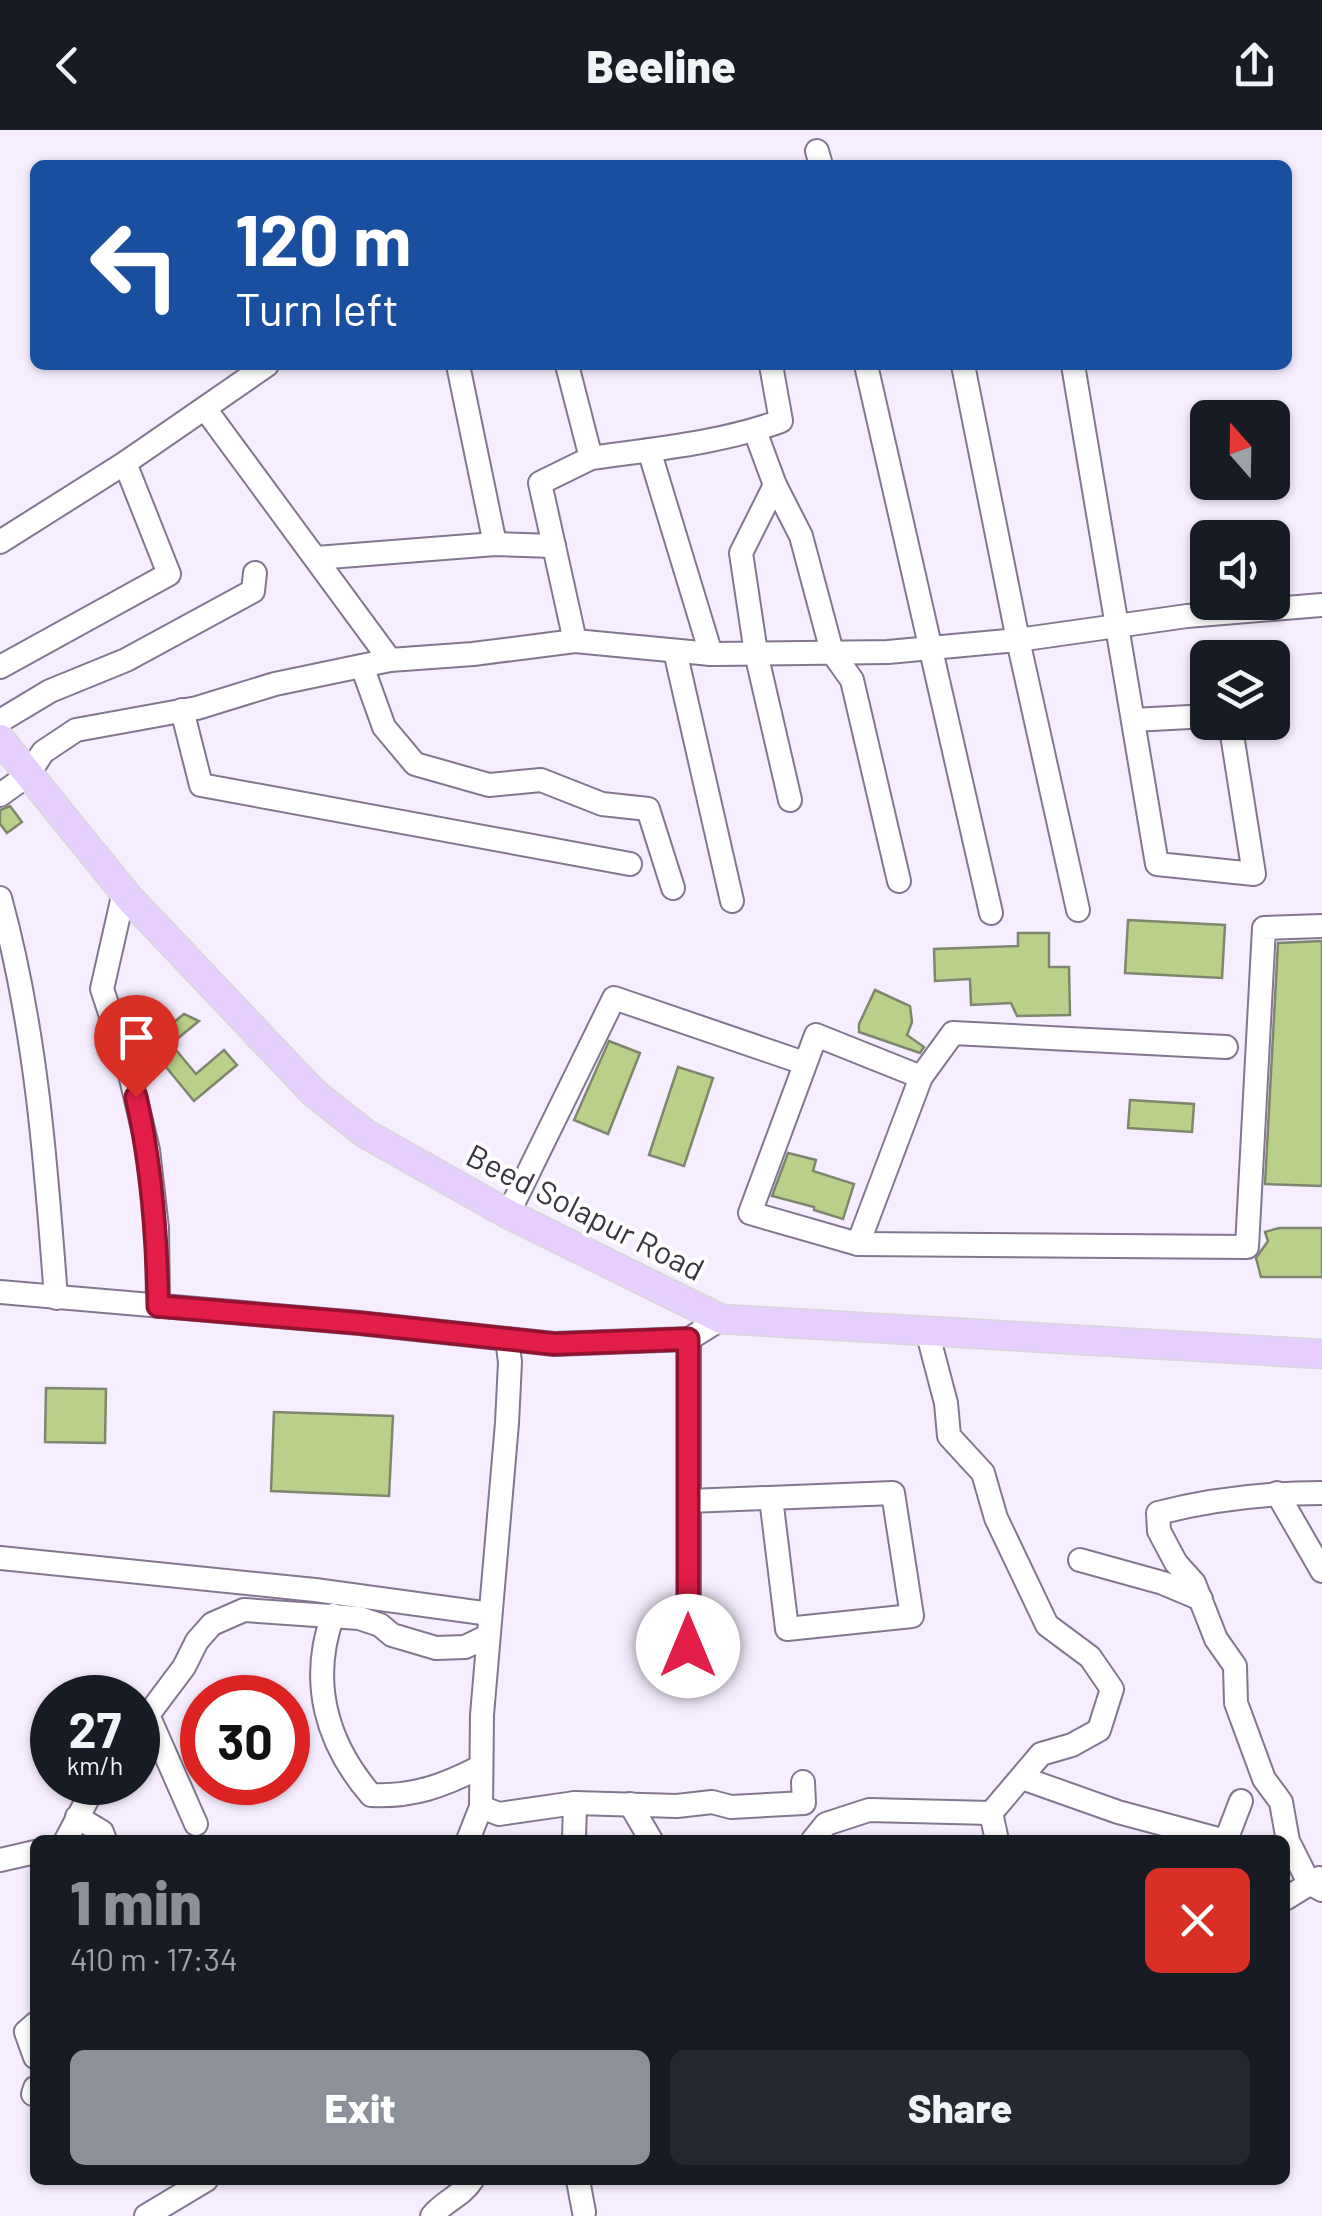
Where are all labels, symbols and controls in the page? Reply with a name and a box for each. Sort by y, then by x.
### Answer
icon: back [40,38,95,93]
text: Beeline [586,38,736,92]
icon: share [1227,38,1282,93]
text: 120 m [235,196,411,280]
icon: left [70,200,200,330]
text: Turn left [235,281,399,335]
north arrow [1190,400,1290,500]
map controls [1190,400,1290,740]
button: sound [1190,520,1290,620]
button: layers [1190,640,1290,740]
pin [94,995,179,1098]
icon: arrive [109,1010,164,1065]
street label: Beed Solapur Road [461,1135,711,1287]
position arrow [636,1594,740,1698]
speed limit sign: 30 [180,1675,310,1805]
text: 27 [69,1698,121,1758]
text: km/h [67,1750,123,1780]
text: 1 min [70,1865,202,1937]
button: close [1145,1868,1250,1973]
text: 410 m · 17:34 [70,1939,238,1977]
button: Exit [70,2050,650,2165]
button: Share [670,2050,1250,2165]

